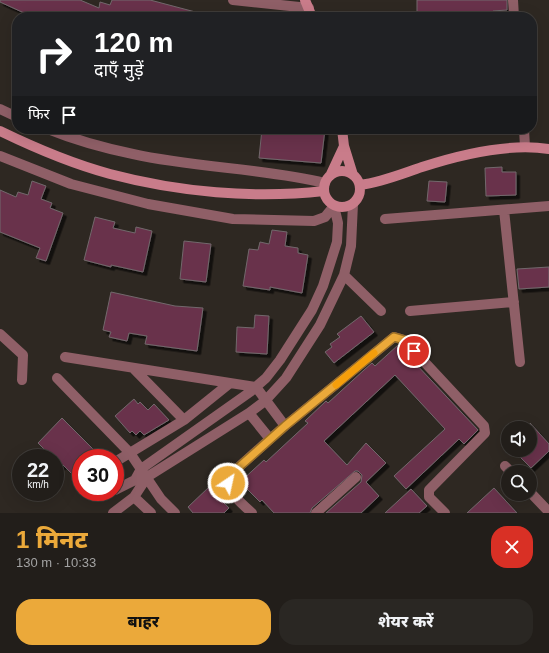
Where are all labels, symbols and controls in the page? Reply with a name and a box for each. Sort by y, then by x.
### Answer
text: 120 m [94,27,173,58]
icon: right [28,28,80,80]
text: दाएँ मुड़ें [94,60,144,80]
icon: arrive [58,104,80,126]
text: फिर [28,105,50,122]
pin [397,334,431,368]
icon: arrive [403,340,425,362]
map controls [501,421,537,501]
button: sound [501,421,537,457]
speed limit sign: 30 [72,449,124,501]
text: 22 [27,459,49,481]
position arrow [207,462,249,504]
button: search [501,465,537,501]
text: km/h [27,479,49,490]
text: 1 मिनट [16,526,88,553]
button: close [491,526,533,568]
text: 130 m · 10:33 [16,555,96,570]
button: बाहर [16,599,271,645]
button: शेयर करें [279,599,533,645]

